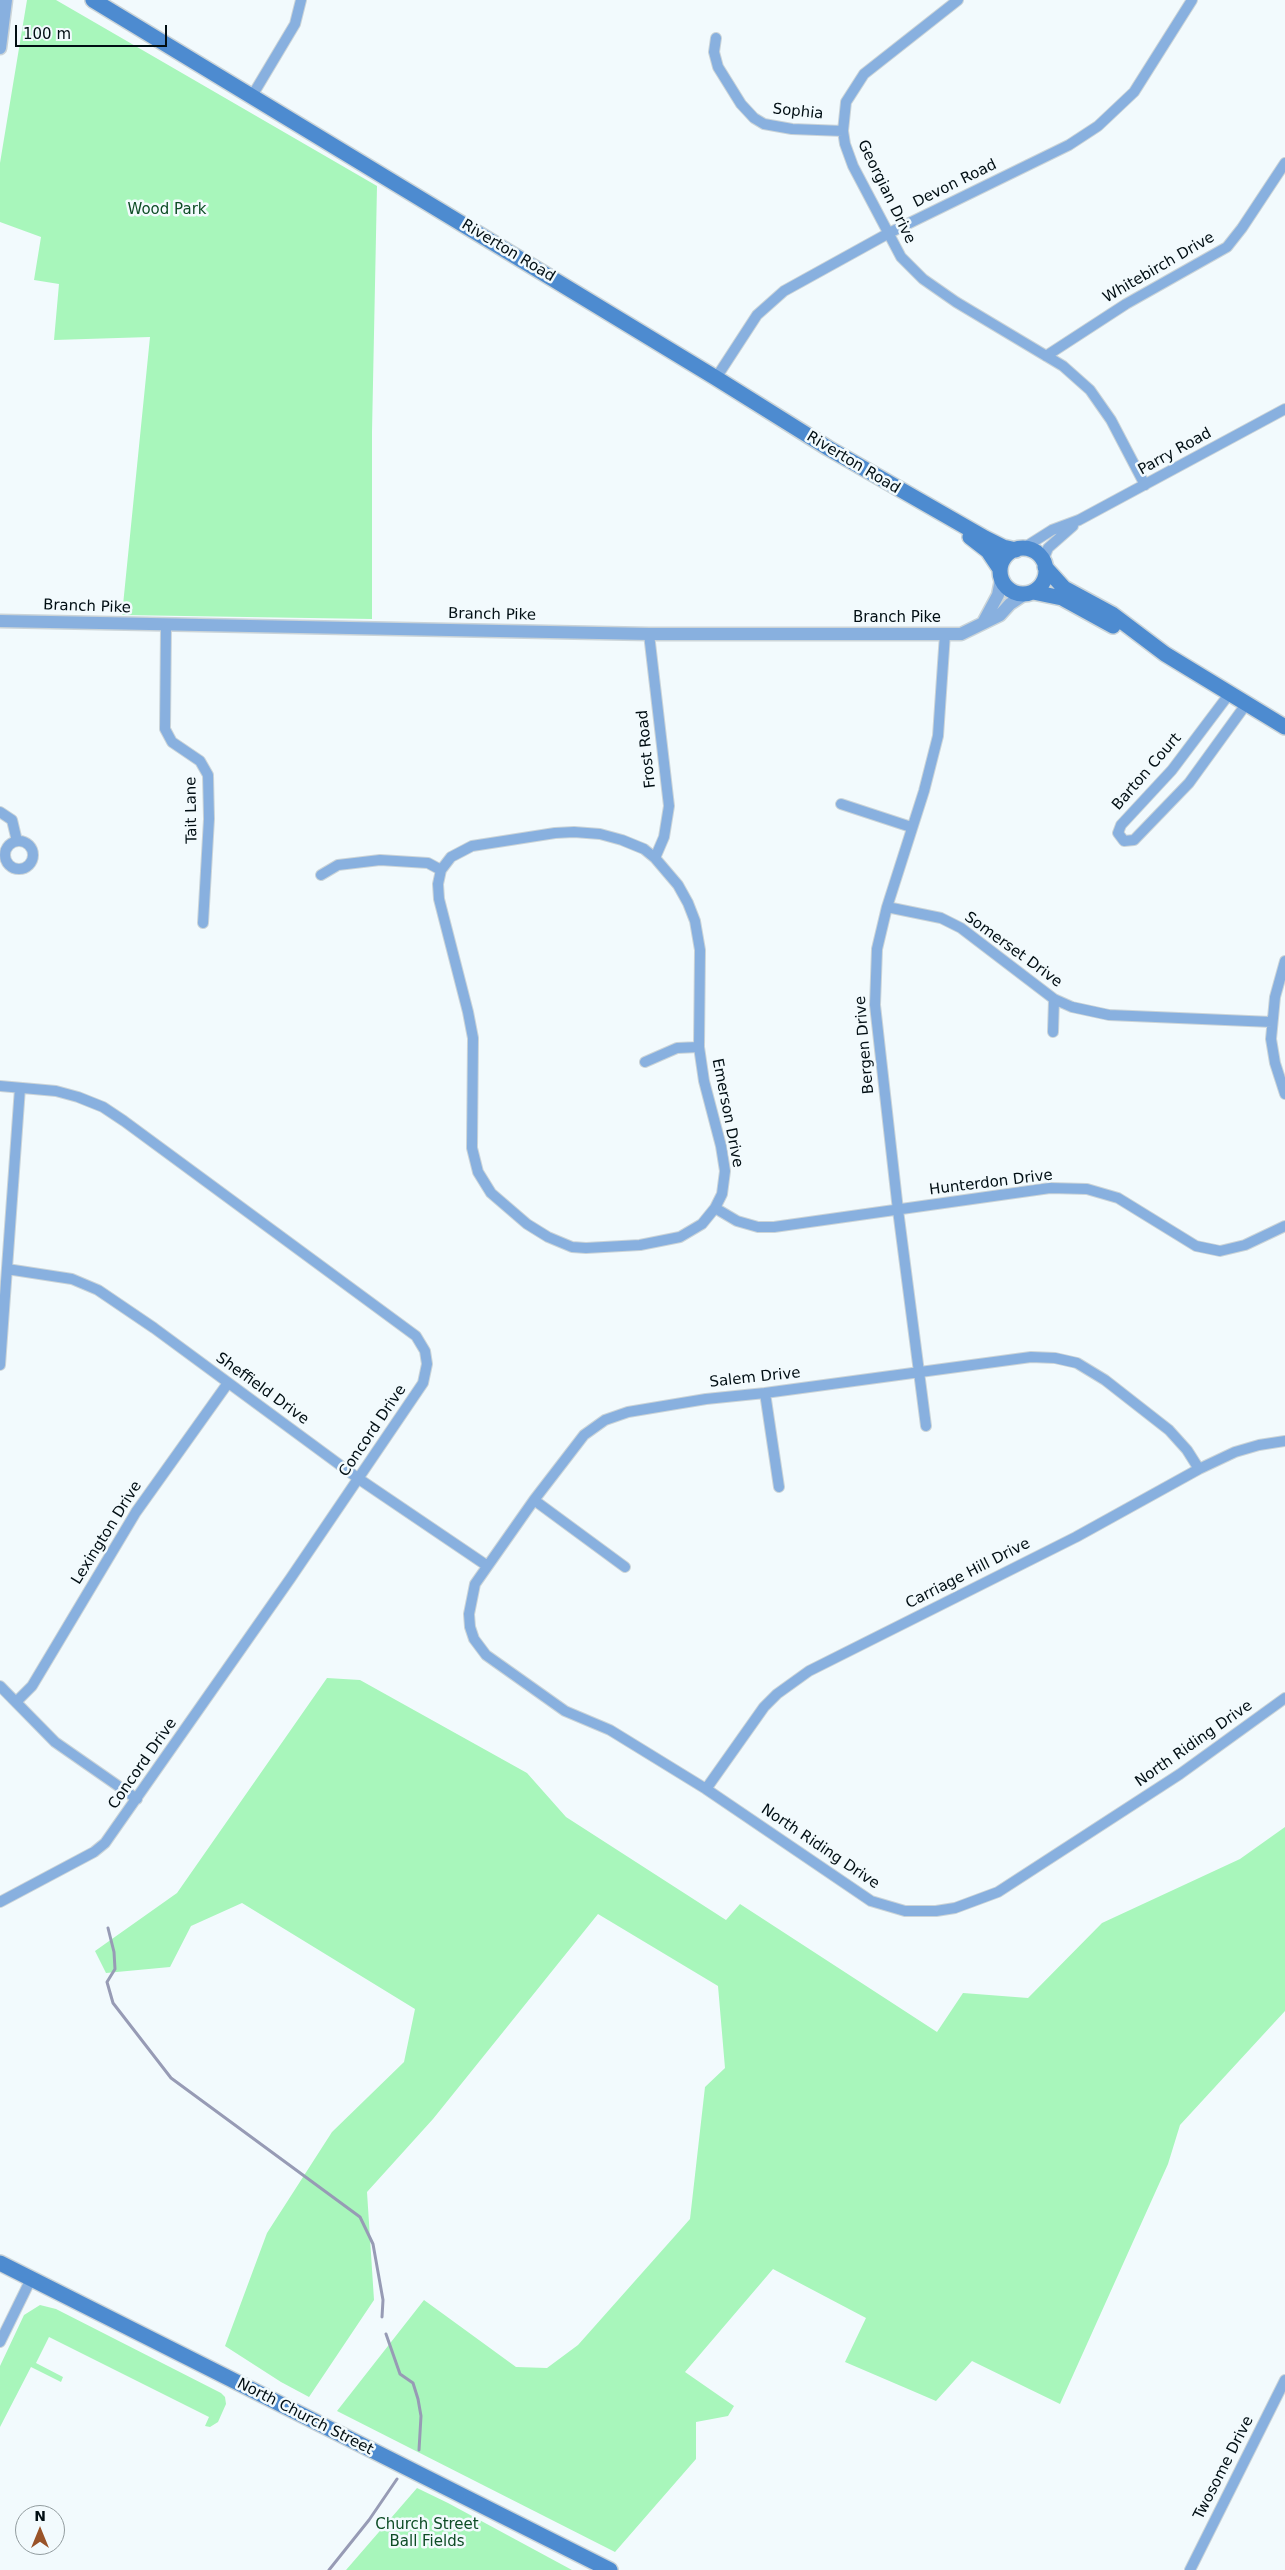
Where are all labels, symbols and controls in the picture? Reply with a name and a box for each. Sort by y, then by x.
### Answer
scale bar [18,15,170,47]
text: 100 m [23,25,71,43]
street label: Sophia [772,100,824,124]
street label: Georgian Drive [853,137,919,247]
street label: Devon Road [910,156,1000,212]
park label: Wood Park [127,201,207,219]
street label: Riverton Road [458,216,558,286]
street label: Whitebirch Drive [1100,229,1218,307]
street label: Parry Road [1135,425,1215,479]
street label: Riverton Road [803,428,903,498]
street label: Branch Pike [43,596,131,618]
street label: Branch Pike [448,605,536,625]
street label: Branch Pike [853,609,941,627]
street label: Frost Road [634,709,660,789]
street label: Barton Court [1109,730,1185,814]
street label: Tait Lane [182,776,202,844]
street label: Somerset Drive [961,909,1065,991]
street label: Bergen Drive [852,995,878,1095]
street label: Emerson Drive [708,1057,746,1169]
street label: Hunterdon Drive [928,1166,1054,1200]
street label: Sheffield Drive [212,1349,312,1429]
street label: Salem Drive [709,1364,801,1392]
street label: Concord Drive [336,1382,410,1480]
street label: Lexington Drive [68,1478,146,1588]
street label: Carriage Hill Drive [903,1535,1033,1613]
street label: North Riding Drive [1132,1697,1256,1791]
street label: Concord Drive [105,1715,181,1813]
street label: North Riding Drive [757,1801,883,1893]
street label: North Church Street [234,2375,376,2459]
street label: Twosome Drive [1190,2413,1258,2523]
north arrow [15,2505,65,2555]
text: N [34,2508,46,2524]
park label: Church Street Ball Fields [375,2516,479,2551]

